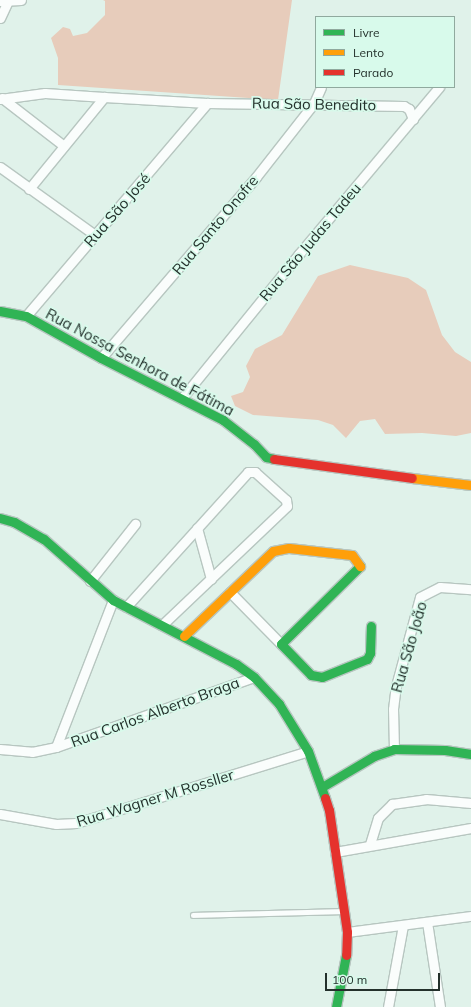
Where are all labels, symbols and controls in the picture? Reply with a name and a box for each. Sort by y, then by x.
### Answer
legend [315,16,455,88]
text: Livre [353,25,380,40]
text: Lento [353,45,384,60]
text: Parado [353,65,393,80]
street label: Rua São Benedito [252,94,376,114]
street label: Rua São José [80,169,154,251]
street label: Rua Santo Onofre [168,172,262,278]
street label: Rua São Judas Tadeu [255,179,365,305]
street label: Rua Nossa Senhora de Fátima [43,305,237,419]
street label: Rua São João [387,599,431,695]
street label: Rua Carlos Alberto Braga [68,673,242,751]
street label: Rua Wagner M Rossller [74,766,236,830]
scale bar [327,965,442,991]
text: 100 m [332,972,367,987]

